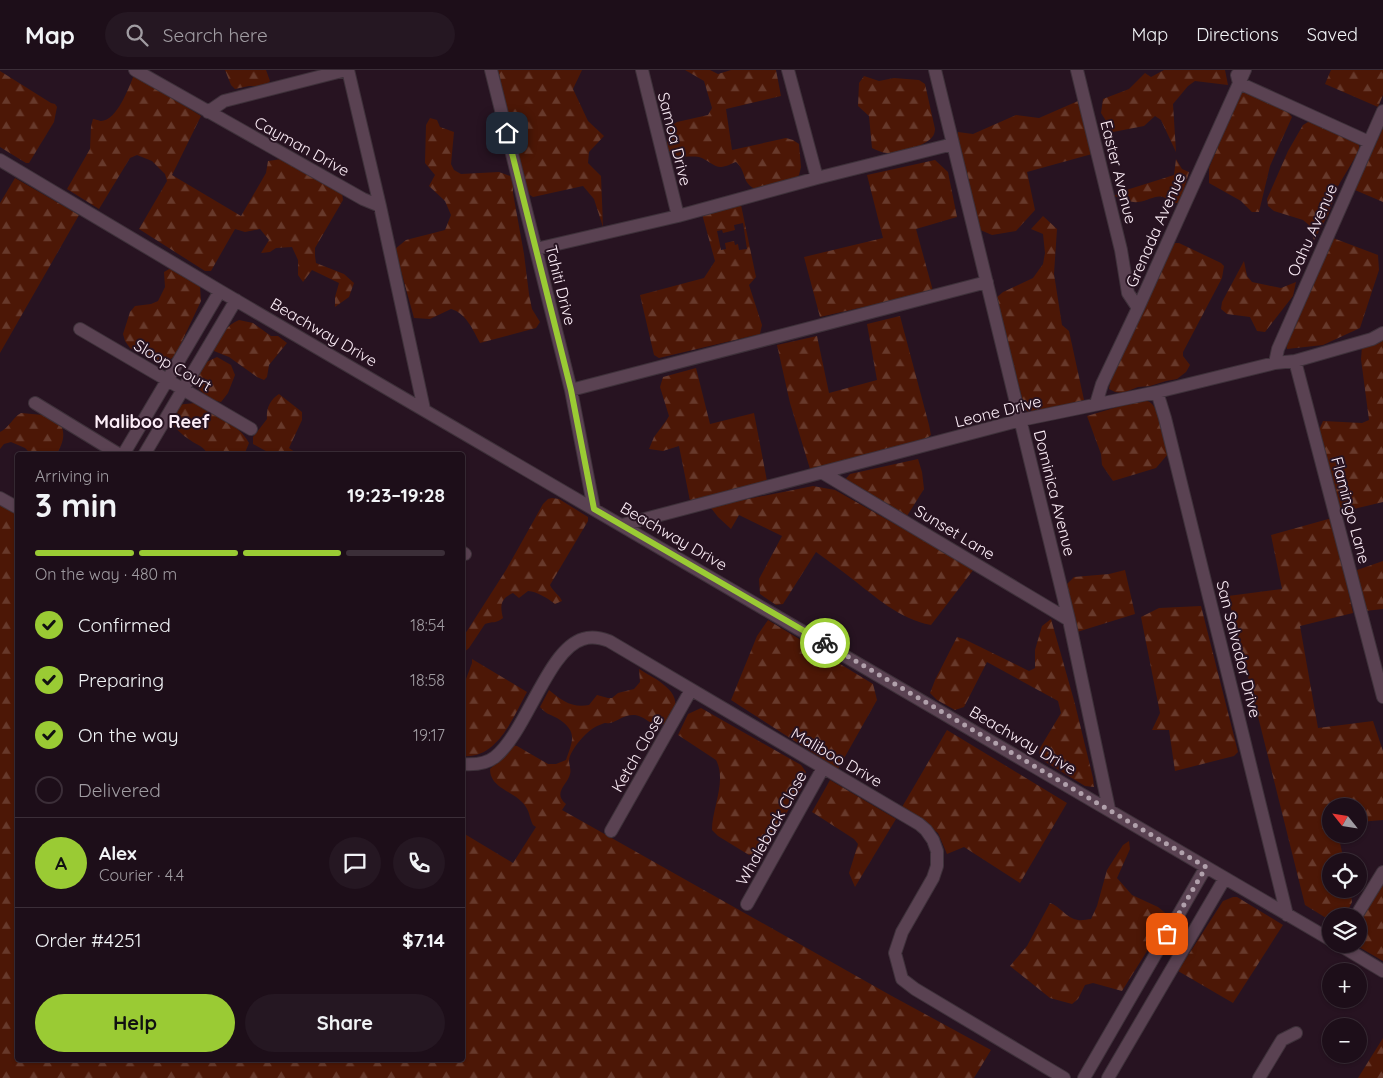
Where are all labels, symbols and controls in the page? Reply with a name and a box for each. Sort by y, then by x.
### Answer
search box [105,12,455,57]
text: Map [25,20,75,50]
icon: search [123,21,151,49]
text: Search here [163,23,268,47]
text: Map [1131,23,1168,46]
text: Directions [1196,23,1279,46]
text: Saved [1307,23,1358,46]
street label: Samoa Drive [654,90,696,188]
street label: Cayman Drive [251,112,353,180]
pin [486,112,528,154]
street label: Easter Avenue [1096,118,1142,226]
icon: home [493,119,521,147]
street label: Grenada Avenue [1121,170,1189,290]
street label: Oahu Avenue [1283,181,1341,279]
street label: Tahiti Drive [541,243,581,327]
street label: Beachway Drive [267,293,381,371]
street label: Sloop Court [130,335,216,395]
street label: Leone Drive [953,391,1043,431]
district label: Maliboo Reef [94,410,210,433]
street label: Dominica Avenue [1030,428,1080,558]
street label: Flamingo Lane [1327,454,1375,566]
text: Arriving in [35,466,109,486]
text: 19:23–19:28 [347,483,445,507]
text: 3 min [35,485,117,525]
street label: Beachway Drive [617,497,731,575]
street label: Sunset Lane [911,500,999,564]
text: On the way · 480 m [35,564,177,584]
street label: San Salvador Drive [1212,578,1266,720]
icon: check [35,611,63,639]
text: Confirmed [78,613,171,637]
text: 18:54 [410,615,445,635]
courier [800,618,850,668]
icon: bike [811,629,839,657]
icon: check [35,666,63,694]
text: Preparing [78,668,164,692]
text: 18:58 [410,670,445,690]
street label: Beachway Drive [966,701,1080,779]
street label: Ketch Close [607,710,667,796]
icon: check [35,721,63,749]
text: On the way [78,723,179,747]
street label: Maliboo Drive [788,723,886,791]
text: 19:17 [413,725,445,745]
street label: Whaleback Close [731,767,811,889]
text: Delivered [78,778,161,802]
north arrow [1322,798,1368,842]
map controls [1322,798,1367,1063]
button: chat [329,837,381,889]
button: phone [393,837,445,889]
text: Alex [99,841,137,865]
text: A [55,851,67,875]
button: locate [1322,853,1367,898]
text: Courier · 4.4 [99,865,184,885]
button: layers [1322,908,1367,953]
pin [1146,913,1188,955]
icon: bag [1153,920,1181,948]
text: Order #4251 [35,928,142,952]
text: $7.14 [402,928,445,952]
button: + [1322,963,1367,1008]
button: Help [35,994,235,1052]
button: Share [245,994,445,1052]
button: − [1322,1018,1367,1063]

